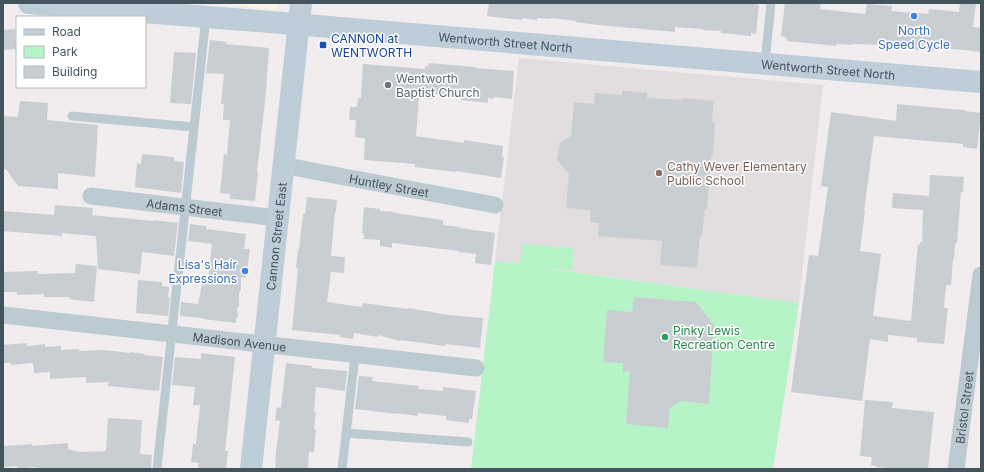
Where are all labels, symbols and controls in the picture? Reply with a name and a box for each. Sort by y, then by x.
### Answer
marker: North Speed Cycle [909,11,919,21]
legend [16,16,146,88]
place label: North Speed Cycle [878,23,950,52]
text: Road [52,24,81,39]
street label: Wentworth Street North [438,29,573,55]
place label: CANNON at WENTWORTH [331,31,412,60]
marker: CANNON at WENTWORTH [318,40,328,50]
text: Park [52,44,78,59]
street label: Wentworth Street North [761,56,896,82]
text: Building [52,64,97,79]
place label: Wentworth Baptist Church [396,71,480,100]
marker: Wentworth Baptist Church [383,80,393,90]
place label: Cathy Wever Elementary Public School [667,159,807,188]
marker: Cathy Wever Elementary Public School [654,168,664,178]
street label: Huntley Street [348,171,430,200]
street label: Cannon Street East [263,181,289,291]
street label: Adams Street [145,195,223,219]
place label: Lisa's Hair Expressions [168,257,237,286]
marker: Lisa's Hair Expressions [240,266,250,276]
place label: Pinky Lewis Recreation Centre [673,323,775,352]
street label: Madison Avenue [192,329,287,354]
marker: Pinky Lewis Recreation Centre [660,332,670,342]
street label: Bristol Street [952,370,976,445]

